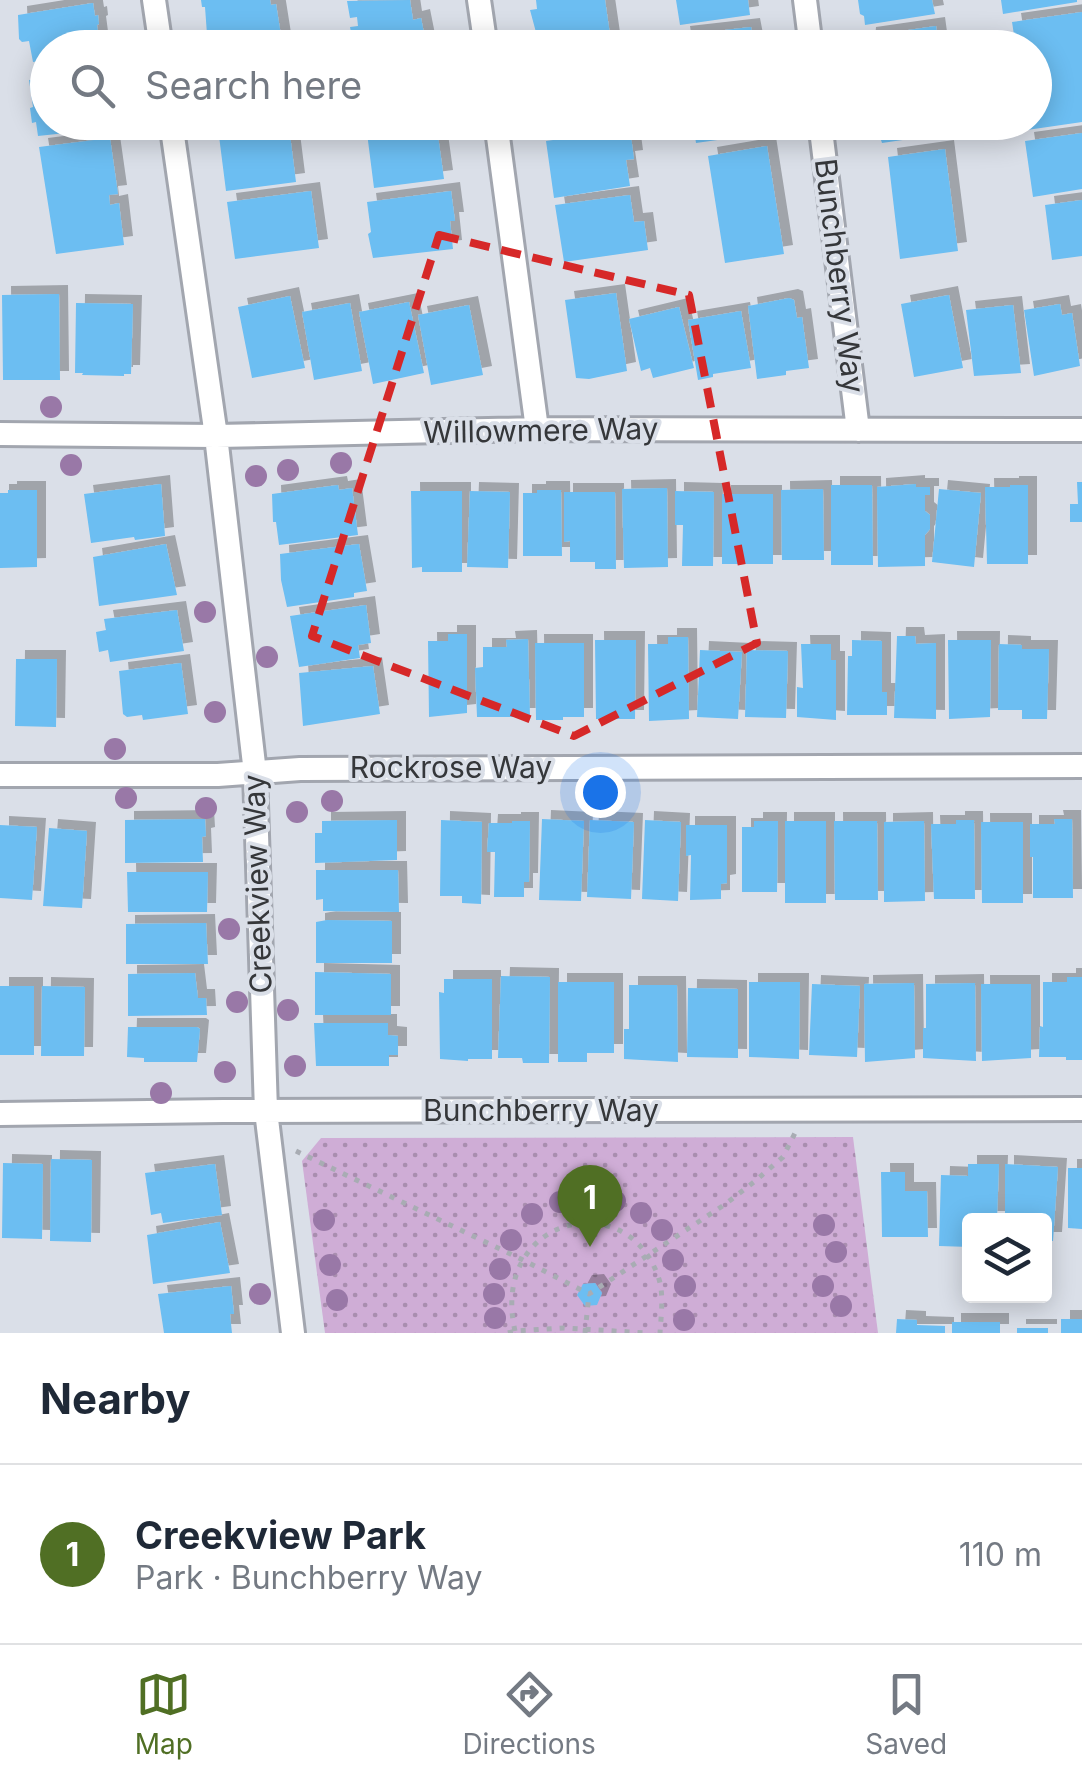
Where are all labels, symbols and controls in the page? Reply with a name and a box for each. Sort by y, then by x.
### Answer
search box [30,30,1052,140]
icon: search [65,58,120,113]
text: Search here [145,62,362,108]
street label: Bunchberry Way [808,157,872,395]
street label: Willowmere Way [423,410,659,450]
street label: Rockrose Way [350,749,552,785]
your location [575,767,626,818]
street label: Creekview Way [235,774,279,994]
street label: Bunchberry Way [423,1092,659,1128]
pin: 1 [558,1164,622,1247]
map controls [962,1213,1052,1303]
button: layers [962,1213,1052,1303]
text: Nearby [40,1373,191,1424]
text: Creekview Park [135,1512,426,1558]
text: 1 [66,1535,79,1574]
text: 110 m [959,1535,1042,1574]
text: Park · Bunchberry Way [135,1558,482,1597]
tab: Map [135,1667,193,1761]
tab: Directions [462,1667,596,1761]
tab: Saved [865,1667,947,1761]

